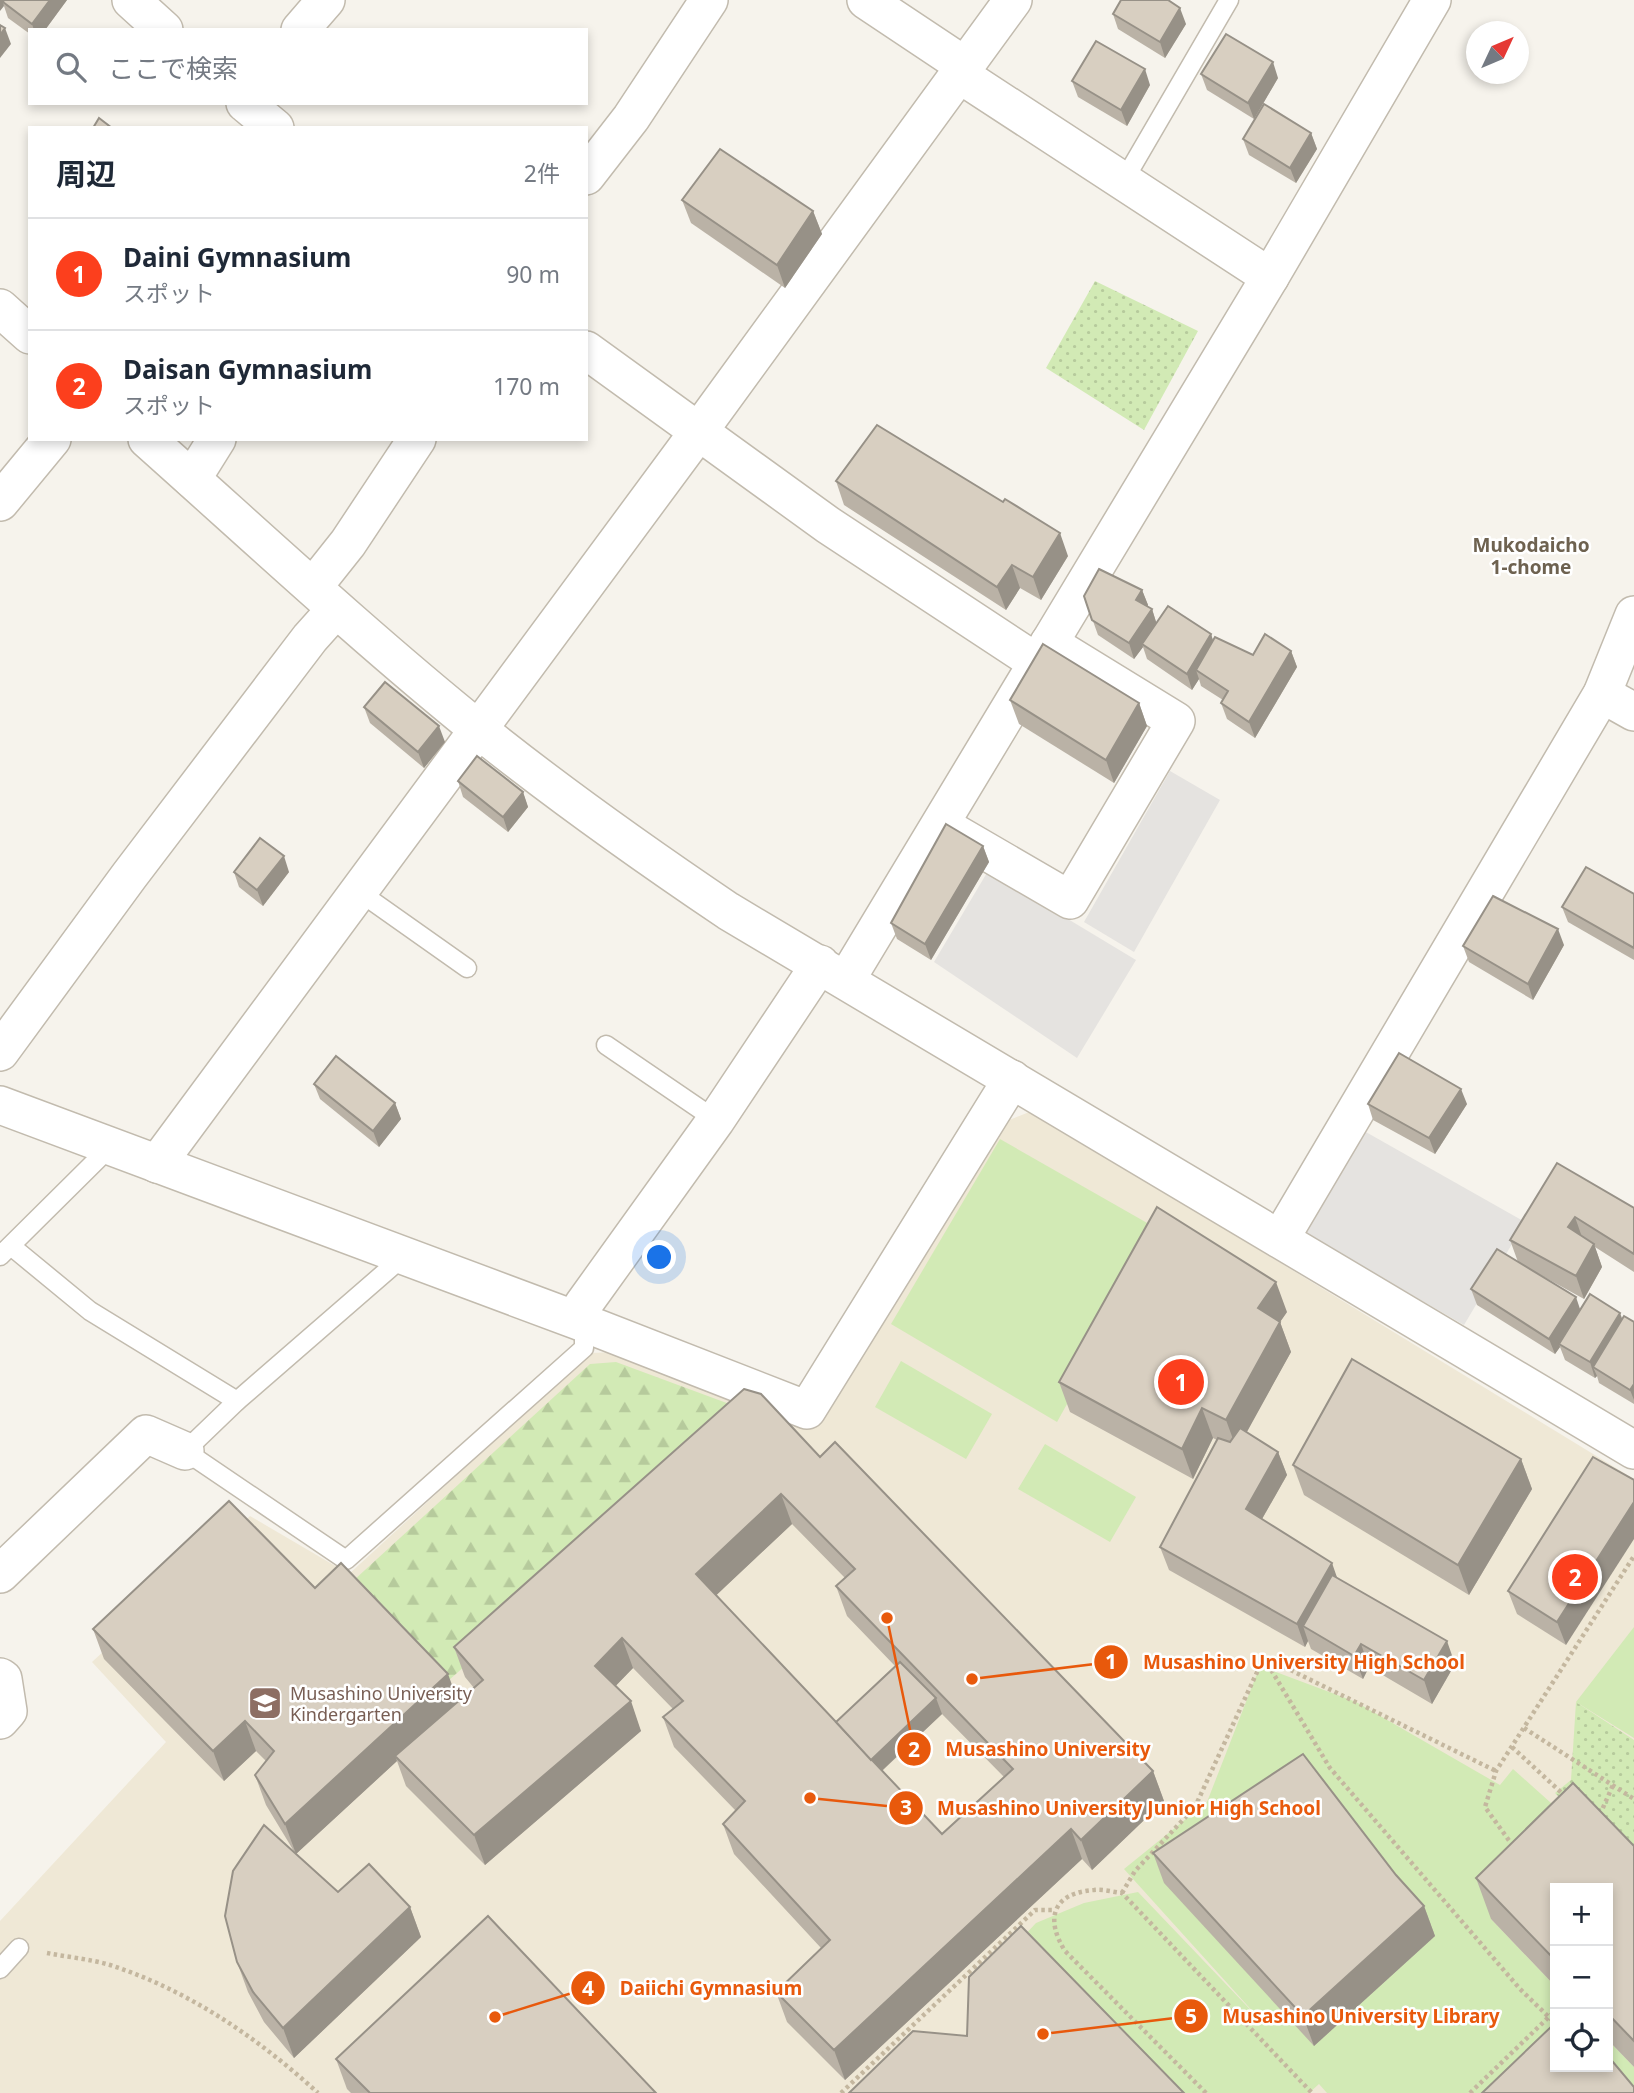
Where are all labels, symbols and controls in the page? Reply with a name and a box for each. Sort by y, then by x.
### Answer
north arrow [1466,21,1529,84]
search box [28,28,588,105]
icon: search [52,48,90,86]
text: ここで検索 [108,50,238,86]
text: 周辺 [56,153,116,194]
text: 2件 [524,157,560,189]
text: Daini Gymnasium [123,239,351,275]
text: 1 [72,258,86,290]
text: 90 m [506,258,560,290]
text: スポット [123,277,215,309]
text: Daisan Gymnasium [123,351,372,387]
text: 2 [72,370,86,402]
text: 170 m [493,370,560,402]
text: スポット [123,389,215,421]
district label: Mukodaicho 1-chome [1472,532,1590,580]
your location [642,1240,676,1274]
pin: 1 [1158,1356,1204,1408]
pin: 2 [1552,1551,1598,1603]
callout: Musashino University High School [1094,1642,1479,1682]
text: 1 [1105,1647,1117,1675]
text: Musashino University High School [1143,1649,1465,1675]
place label: Musashino University Kindergarten [290,1681,473,1726]
school or university icon: Musashino University Kindergarten [246,1684,284,1722]
callout: Musashino University [897,1729,1165,1769]
text: 2 [908,1735,920,1763]
text: Musashino University [945,1736,1151,1762]
callout: Musashino University Junior High School [889,1788,1335,1828]
text: 3 [900,1793,912,1821]
text: Musashino University Junior High School [937,1795,1321,1821]
map controls [1550,1883,1613,2072]
button: + [1550,1883,1613,1946]
button: − [1550,1946,1613,2009]
callout: Daiichi Gymnasium [570,1968,816,2008]
text: 4 [582,1974,594,2002]
text: Daiichi Gymnasium [620,1975,802,2001]
callout: Musashino University Library [1174,1996,1514,2036]
text: 5 [1185,2002,1197,2030]
text: Musashino University Library [1222,2003,1500,2029]
button: locate [1550,2009,1613,2072]

